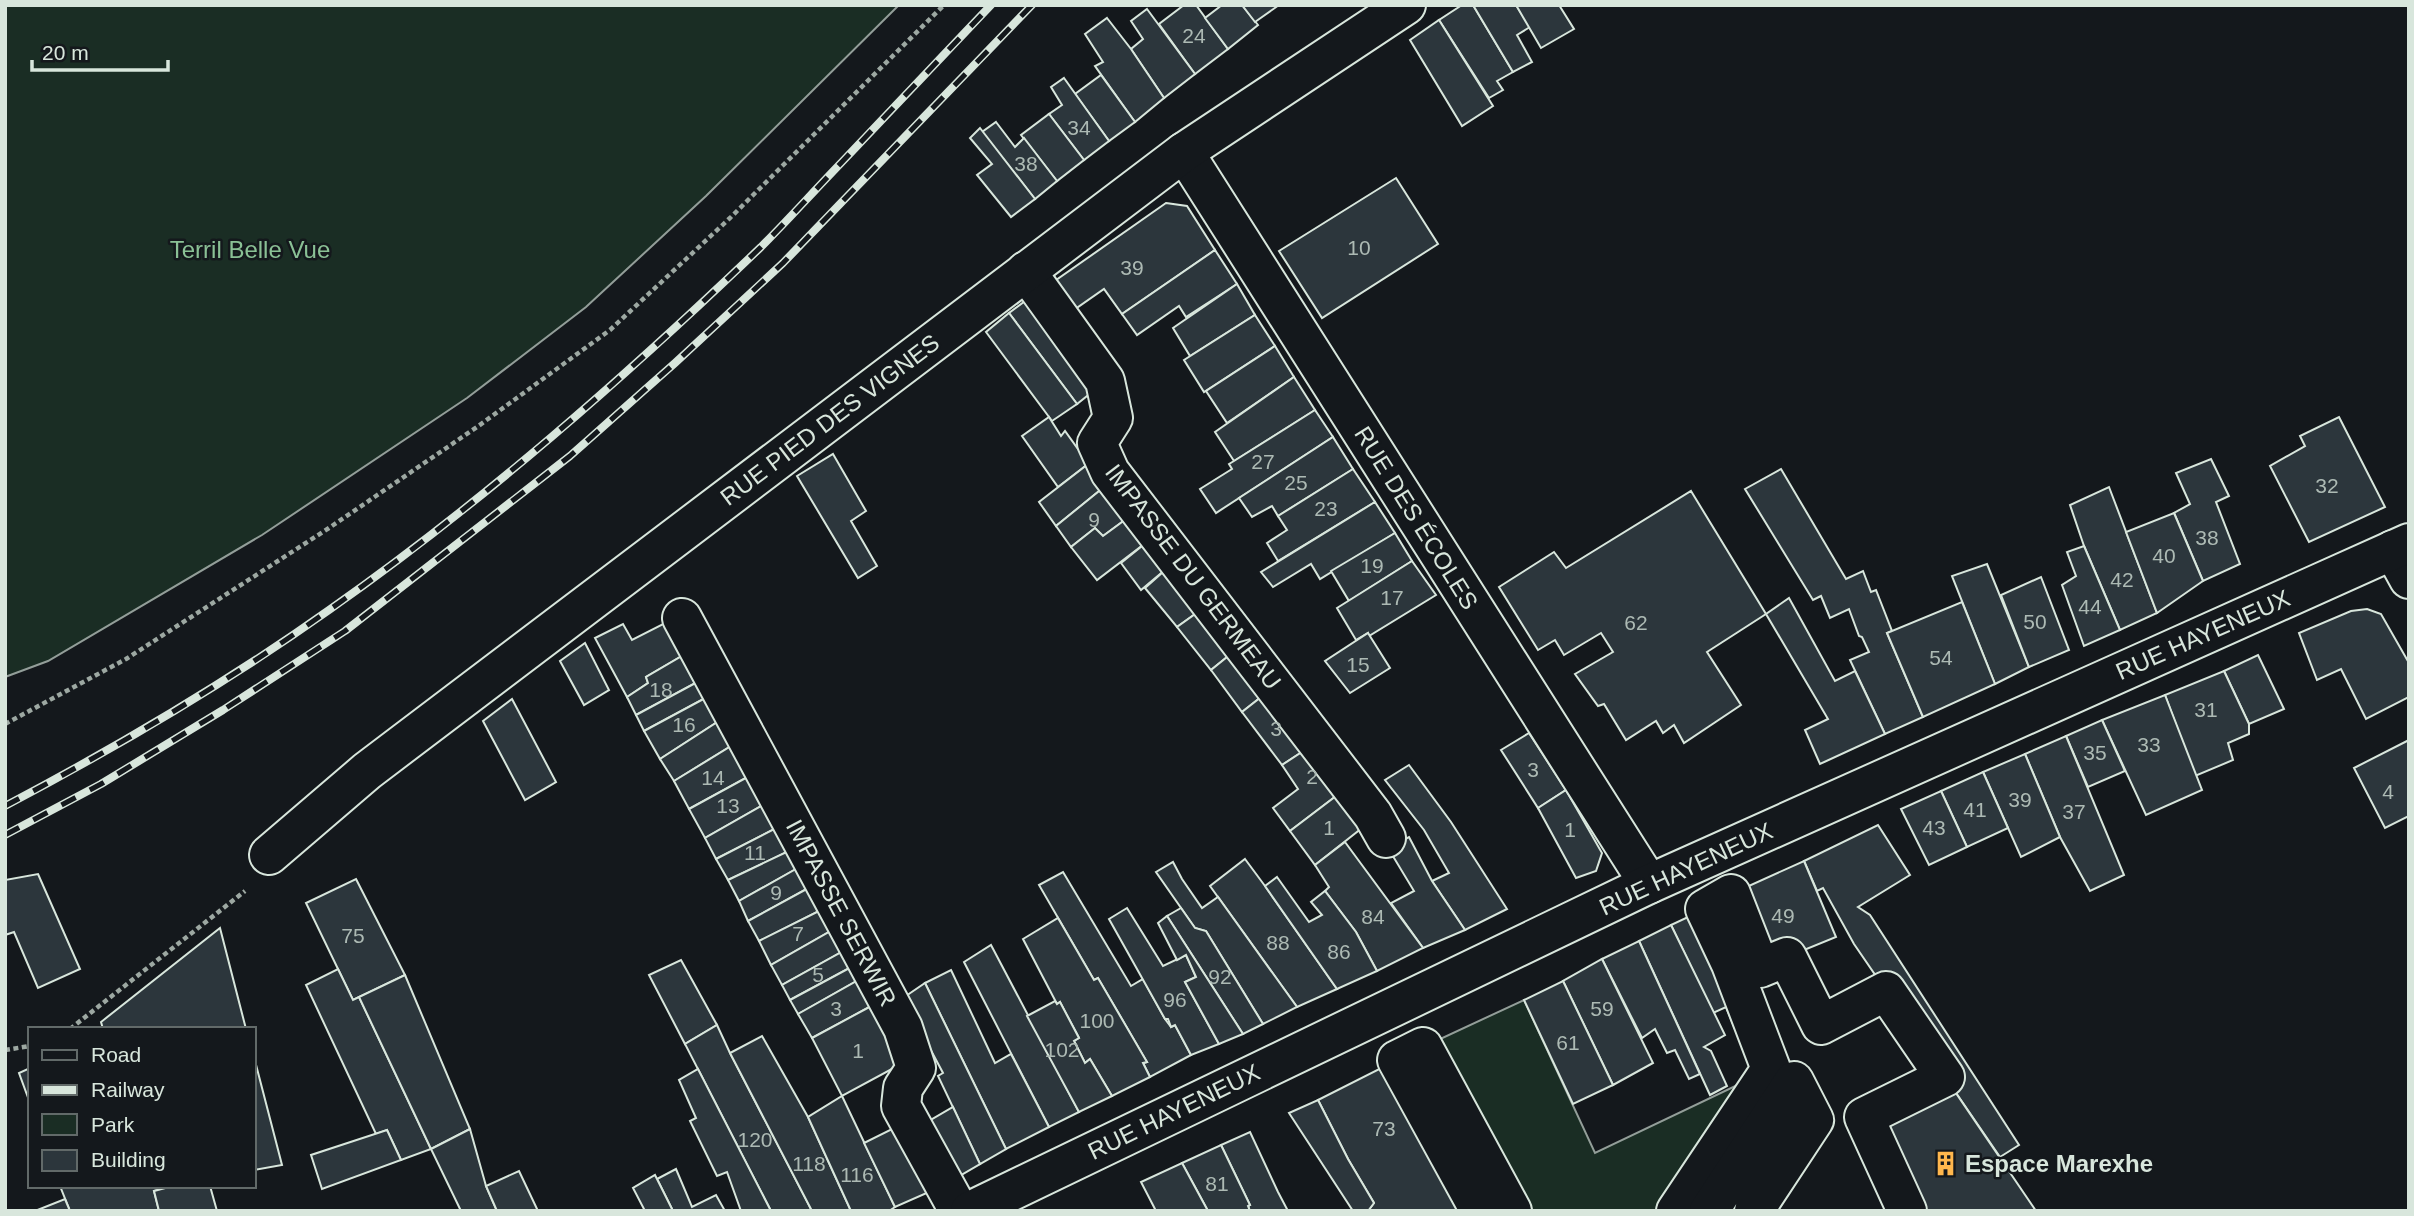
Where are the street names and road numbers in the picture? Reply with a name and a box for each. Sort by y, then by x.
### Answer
street label: RUE PIED DES VIGNES [715,329,944,511]
street label: RUE DES ÉCOLES [1349,421,1484,614]
street label: IMPASSE DU GERMEAU [1100,459,1287,694]
street label: RUE HAYENEUX [2112,584,2294,685]
street label: IMPASSE SERWIR [781,815,902,1011]
street label: RUE HAYENEUX [1595,817,1777,920]
street label: RUE HAYENEUX [1084,1058,1264,1165]

